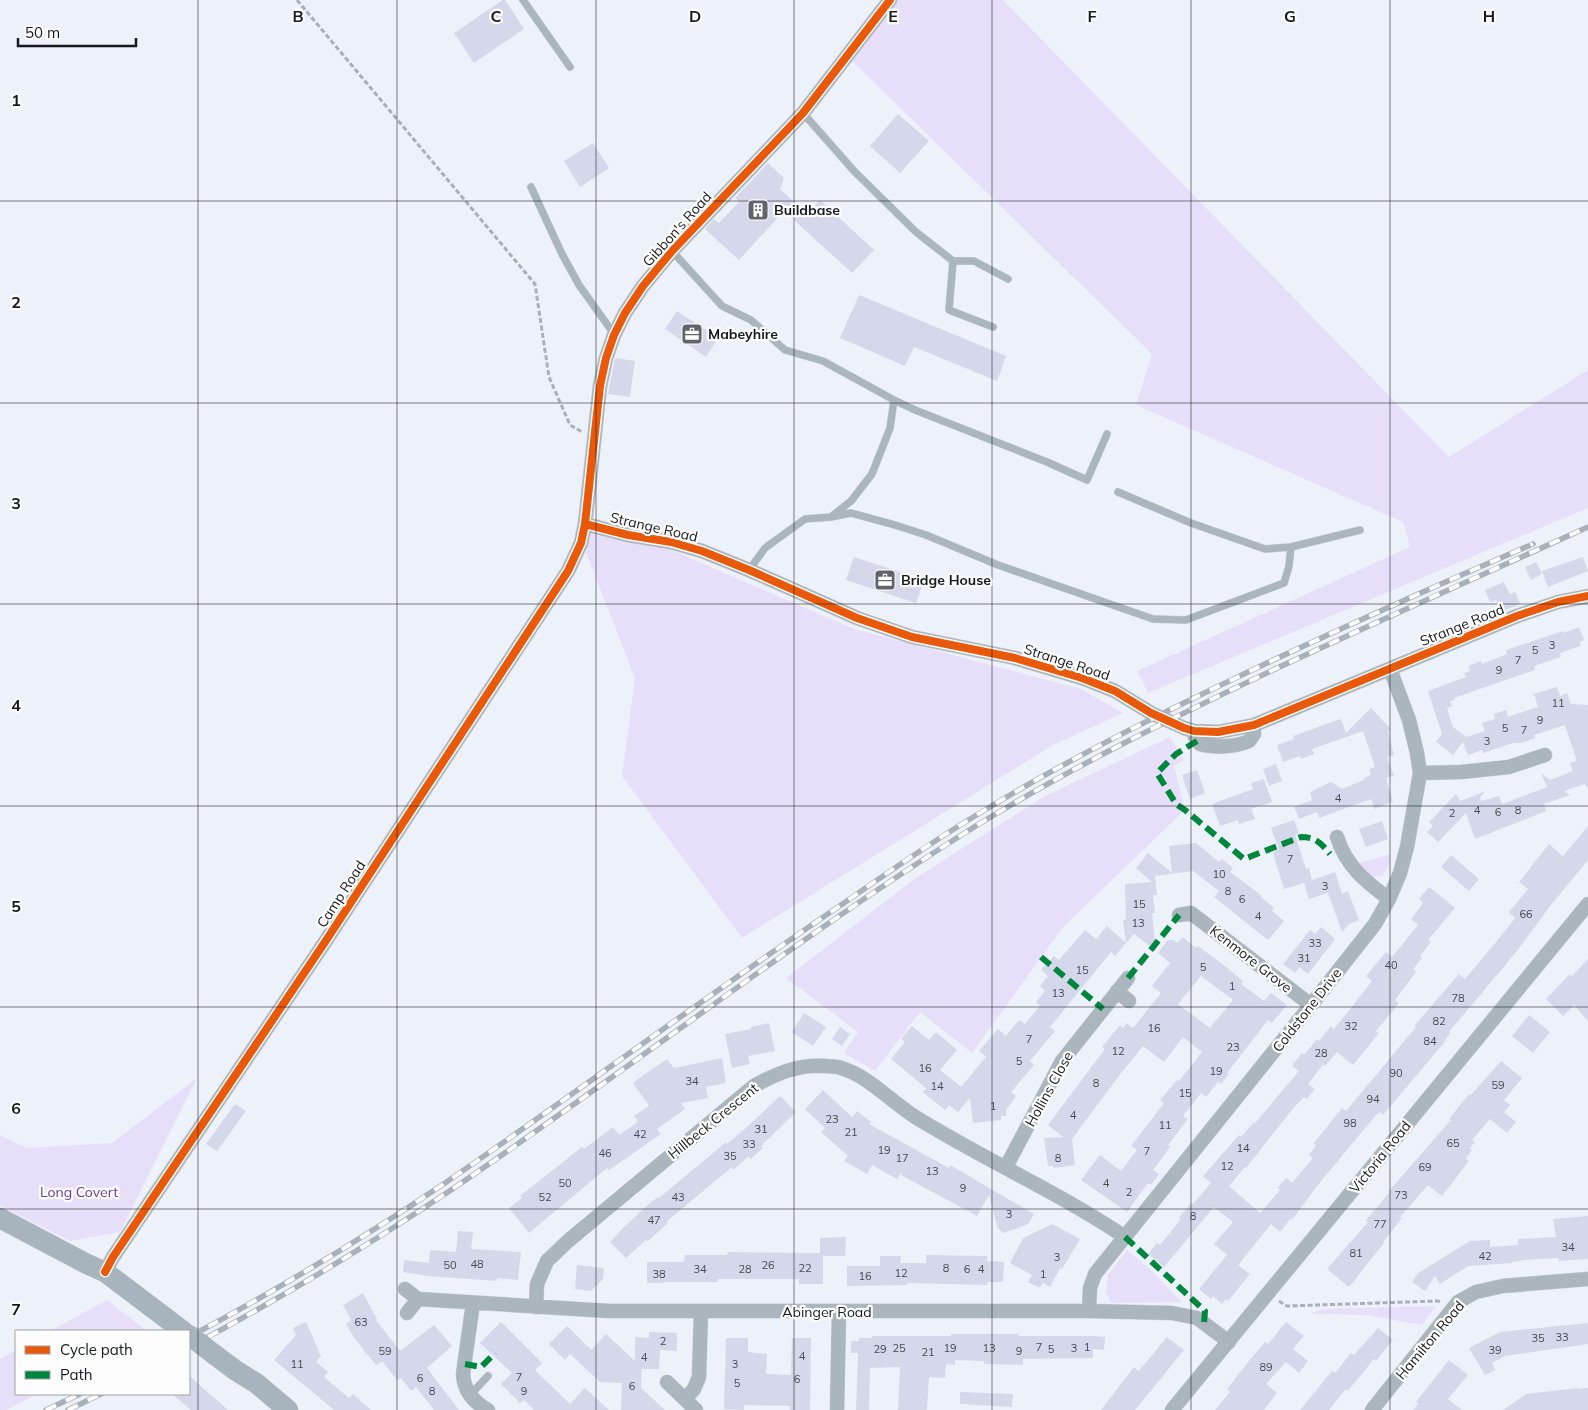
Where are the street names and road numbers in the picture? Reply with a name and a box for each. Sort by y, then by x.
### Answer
street label: Gibbon's Road [639,188,715,270]
street label: Strange Road [608,508,700,546]
street label: Strange Road [1417,600,1507,650]
street label: Strange Road [1022,640,1112,684]
street label: Camp Road [313,857,369,931]
street label: Kenmore Grove [1206,921,1296,997]
street label: Coldstone Drive [1269,964,1345,1056]
street label: Hollins Close [1021,1048,1077,1130]
street label: Hillbeck Crescent [664,1079,762,1163]
street label: Victoria Road [1345,1117,1415,1197]
street label: Hamilton Road [1392,1297,1468,1383]
street label: Abinger Road [782,1303,872,1321]

